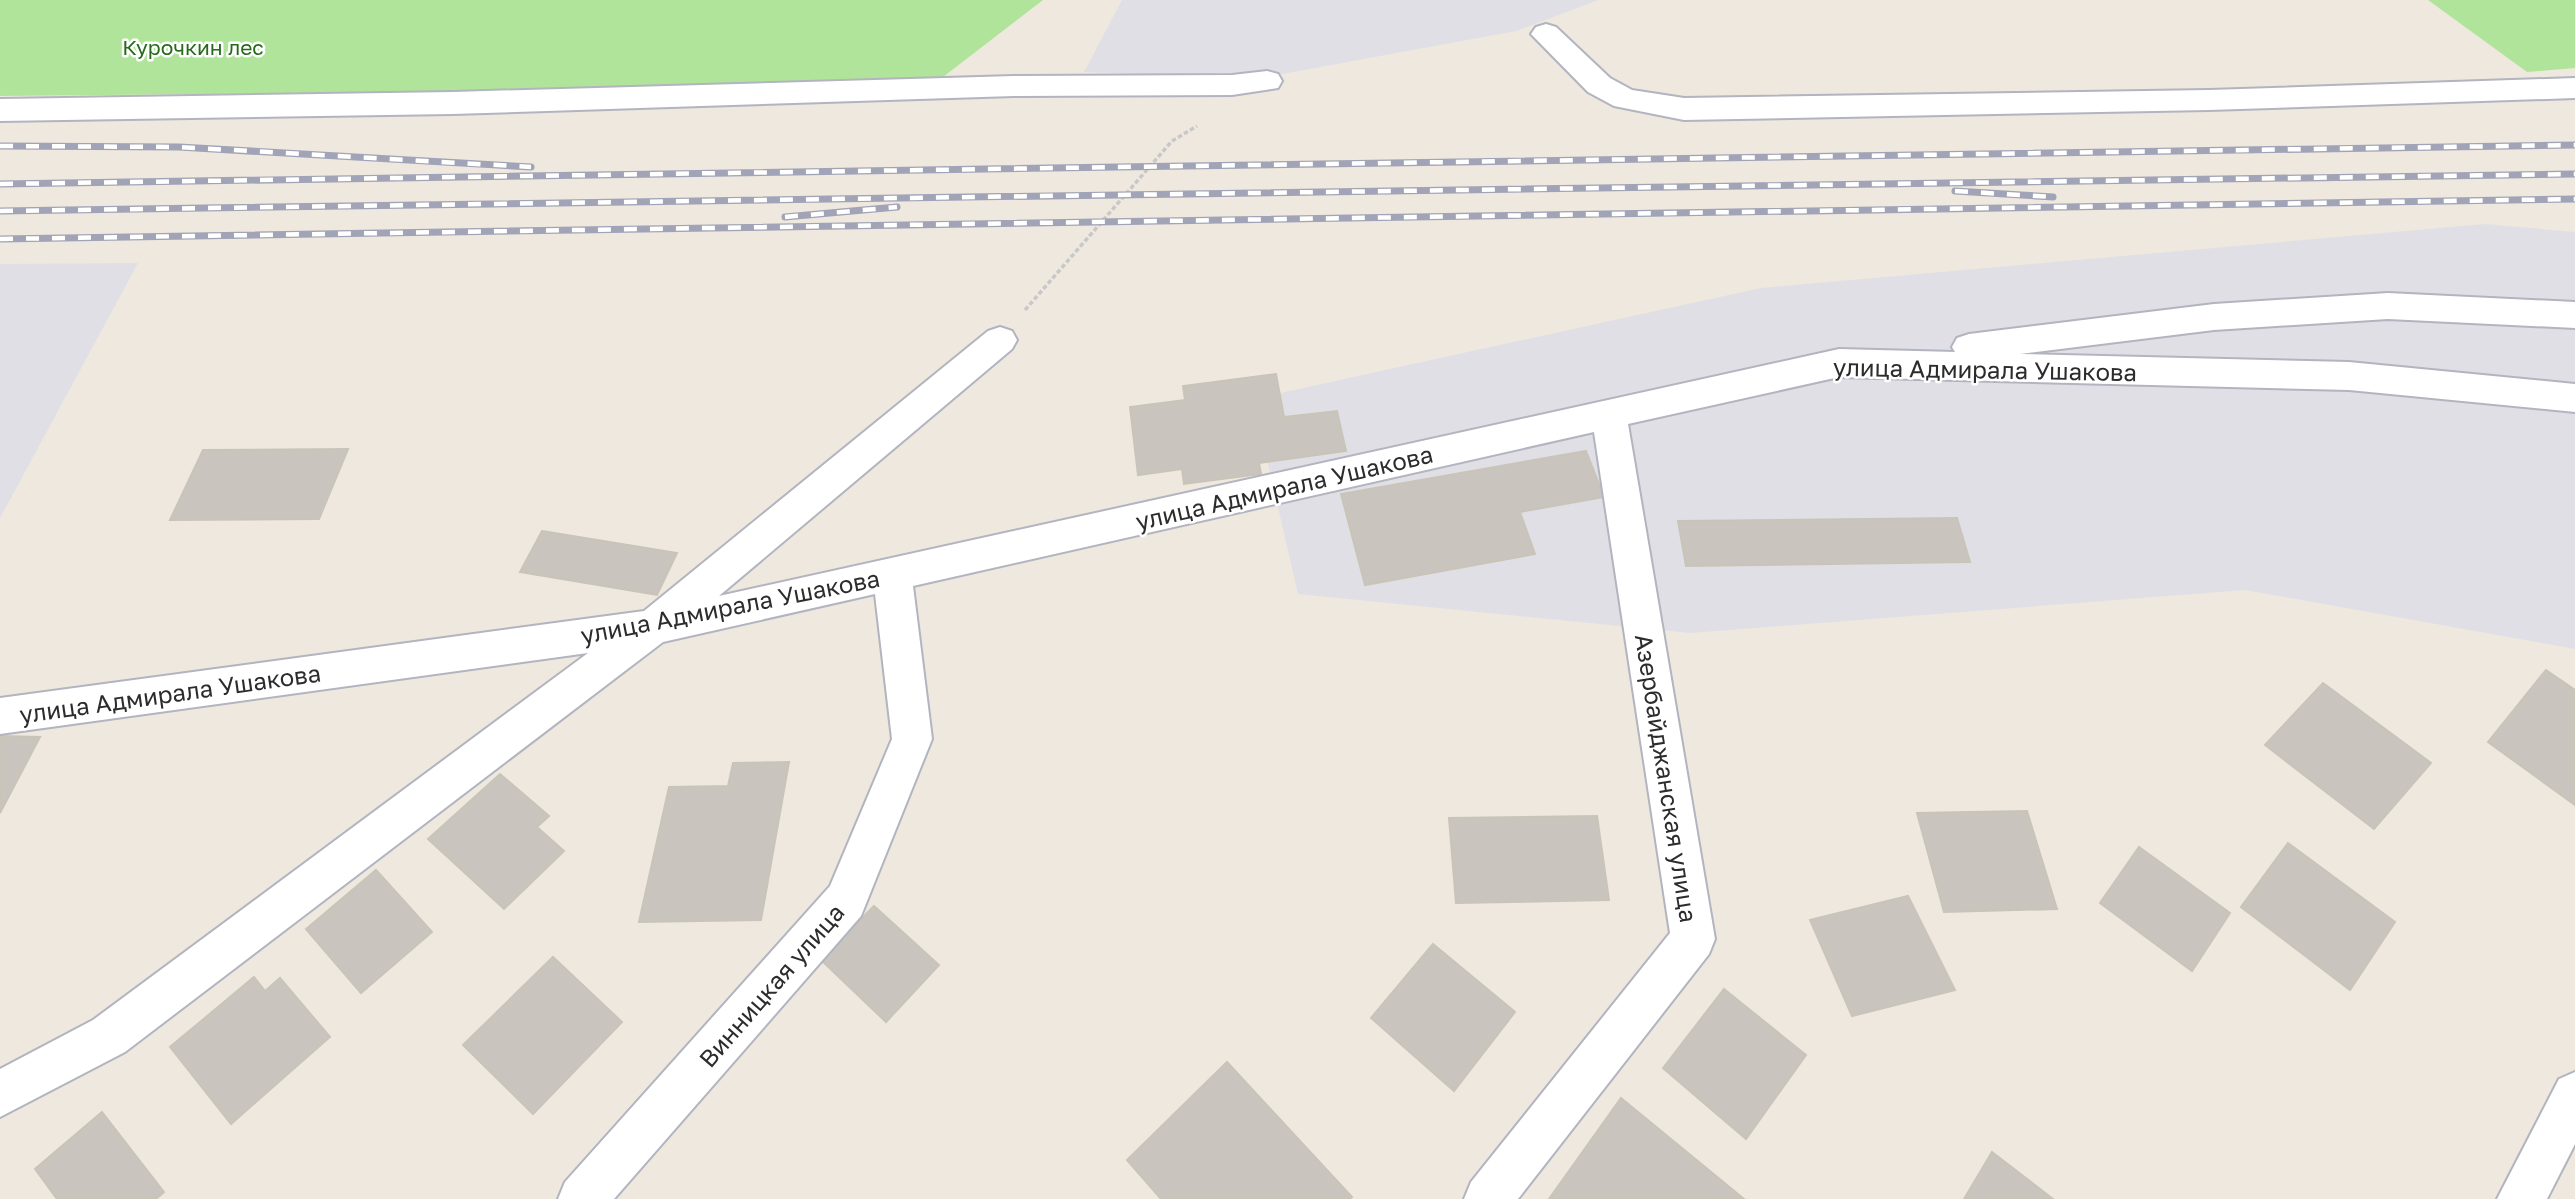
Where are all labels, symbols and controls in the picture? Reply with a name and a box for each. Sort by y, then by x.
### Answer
park label: Курочкин лес [122,34,264,60]
street label: улица Адмирала Ушакова [1833,352,2137,386]
street label: улица Адмирала Ушакова [1133,439,1435,535]
street label: улица Адмирала Ушакова [578,563,882,649]
street label: Азербайджанская улица [1630,632,1704,924]
street label: улица Адмирала Ушакова [17,657,323,729]
street label: Винницкая улица [692,898,850,1072]

